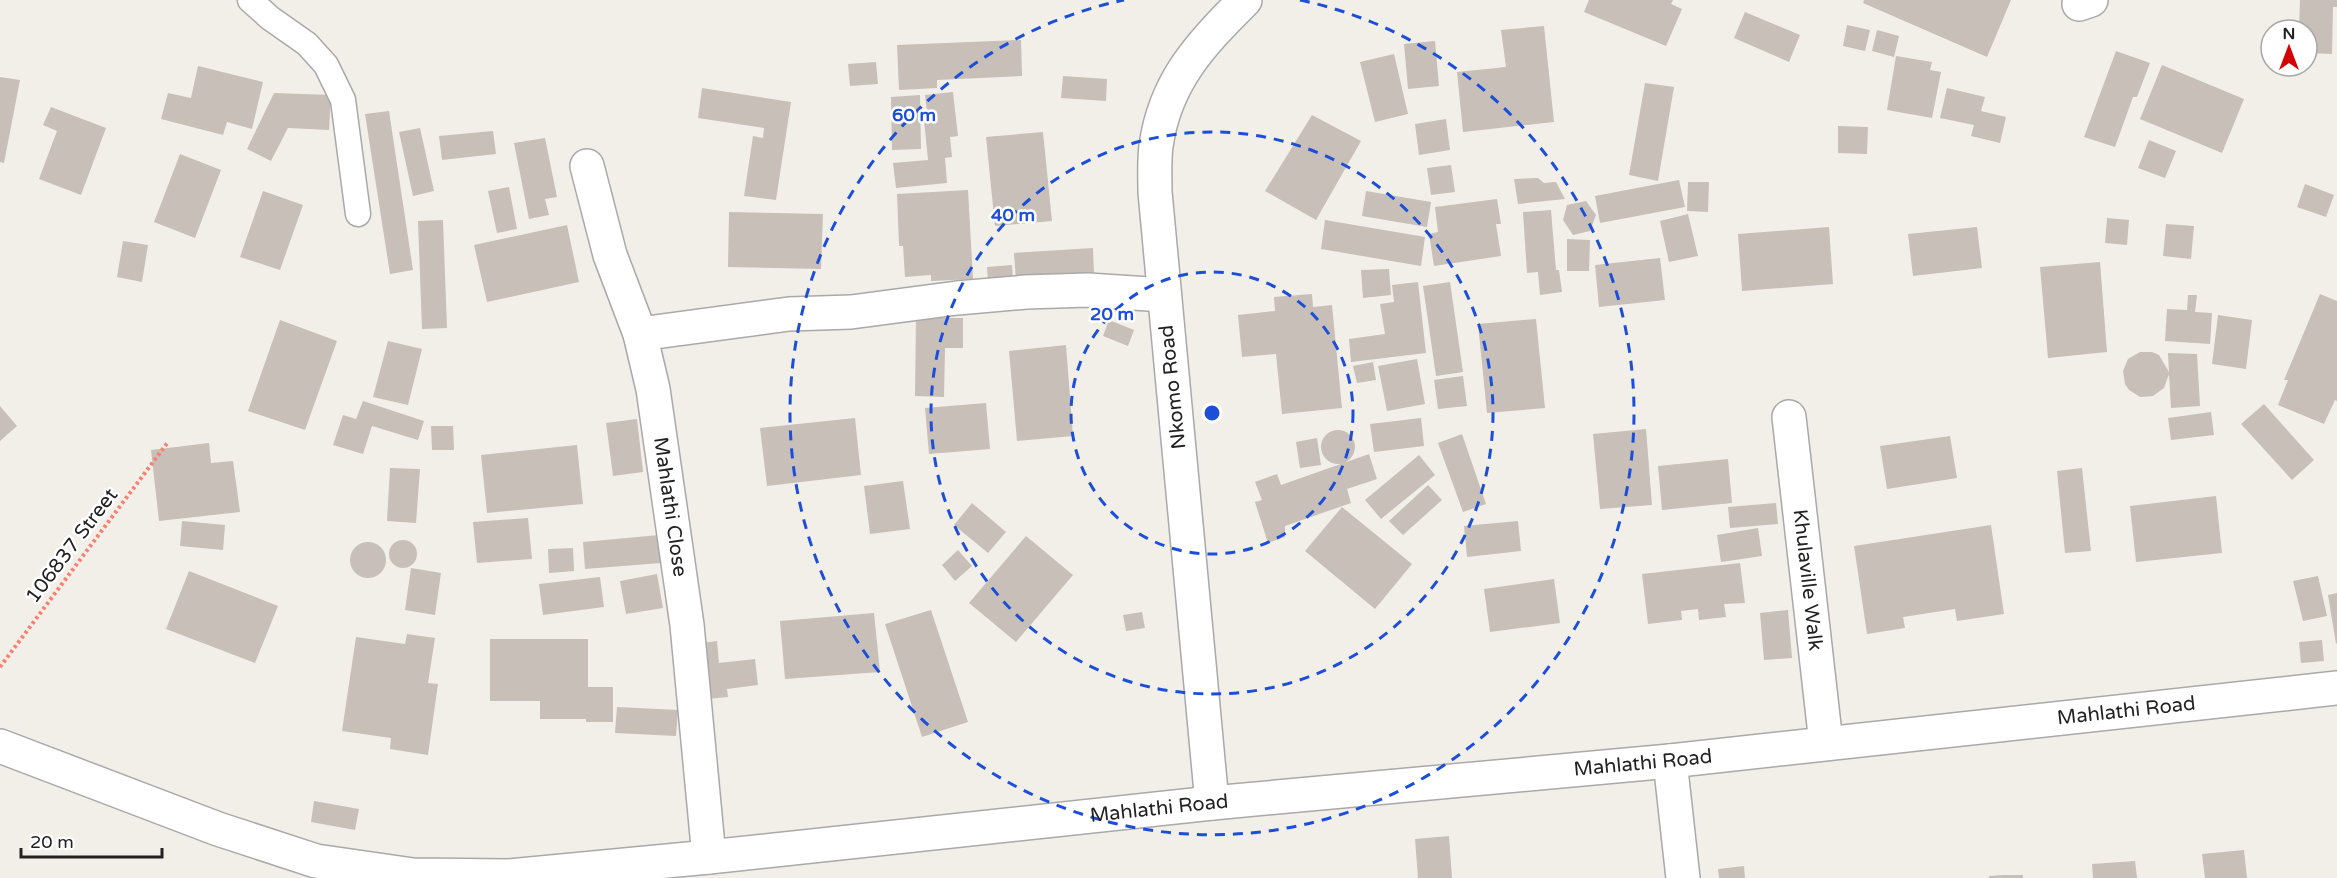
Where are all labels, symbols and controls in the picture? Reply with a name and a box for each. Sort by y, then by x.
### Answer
north arrow [2259,18,2319,78]
text: N [2283,24,2295,44]
text: 60 m [892,104,936,126]
text: 40 m [991,204,1035,226]
text: 20 m [1090,303,1134,325]
street label: Nkomo Road [1155,324,1191,450]
centre of rings [1202,403,1222,423]
street label: Mahlathi Close [648,435,692,578]
street label: 106837 Street [21,484,123,608]
street label: Khulaville Walk [1788,508,1827,652]
street label: Mahlathi Road [2056,692,2197,731]
street label: Mahlathi Road [1573,744,1714,782]
street label: Mahlathi Road [1089,790,1229,828]
scale bar [21,821,162,859]
text: 20 m [30,831,74,853]

